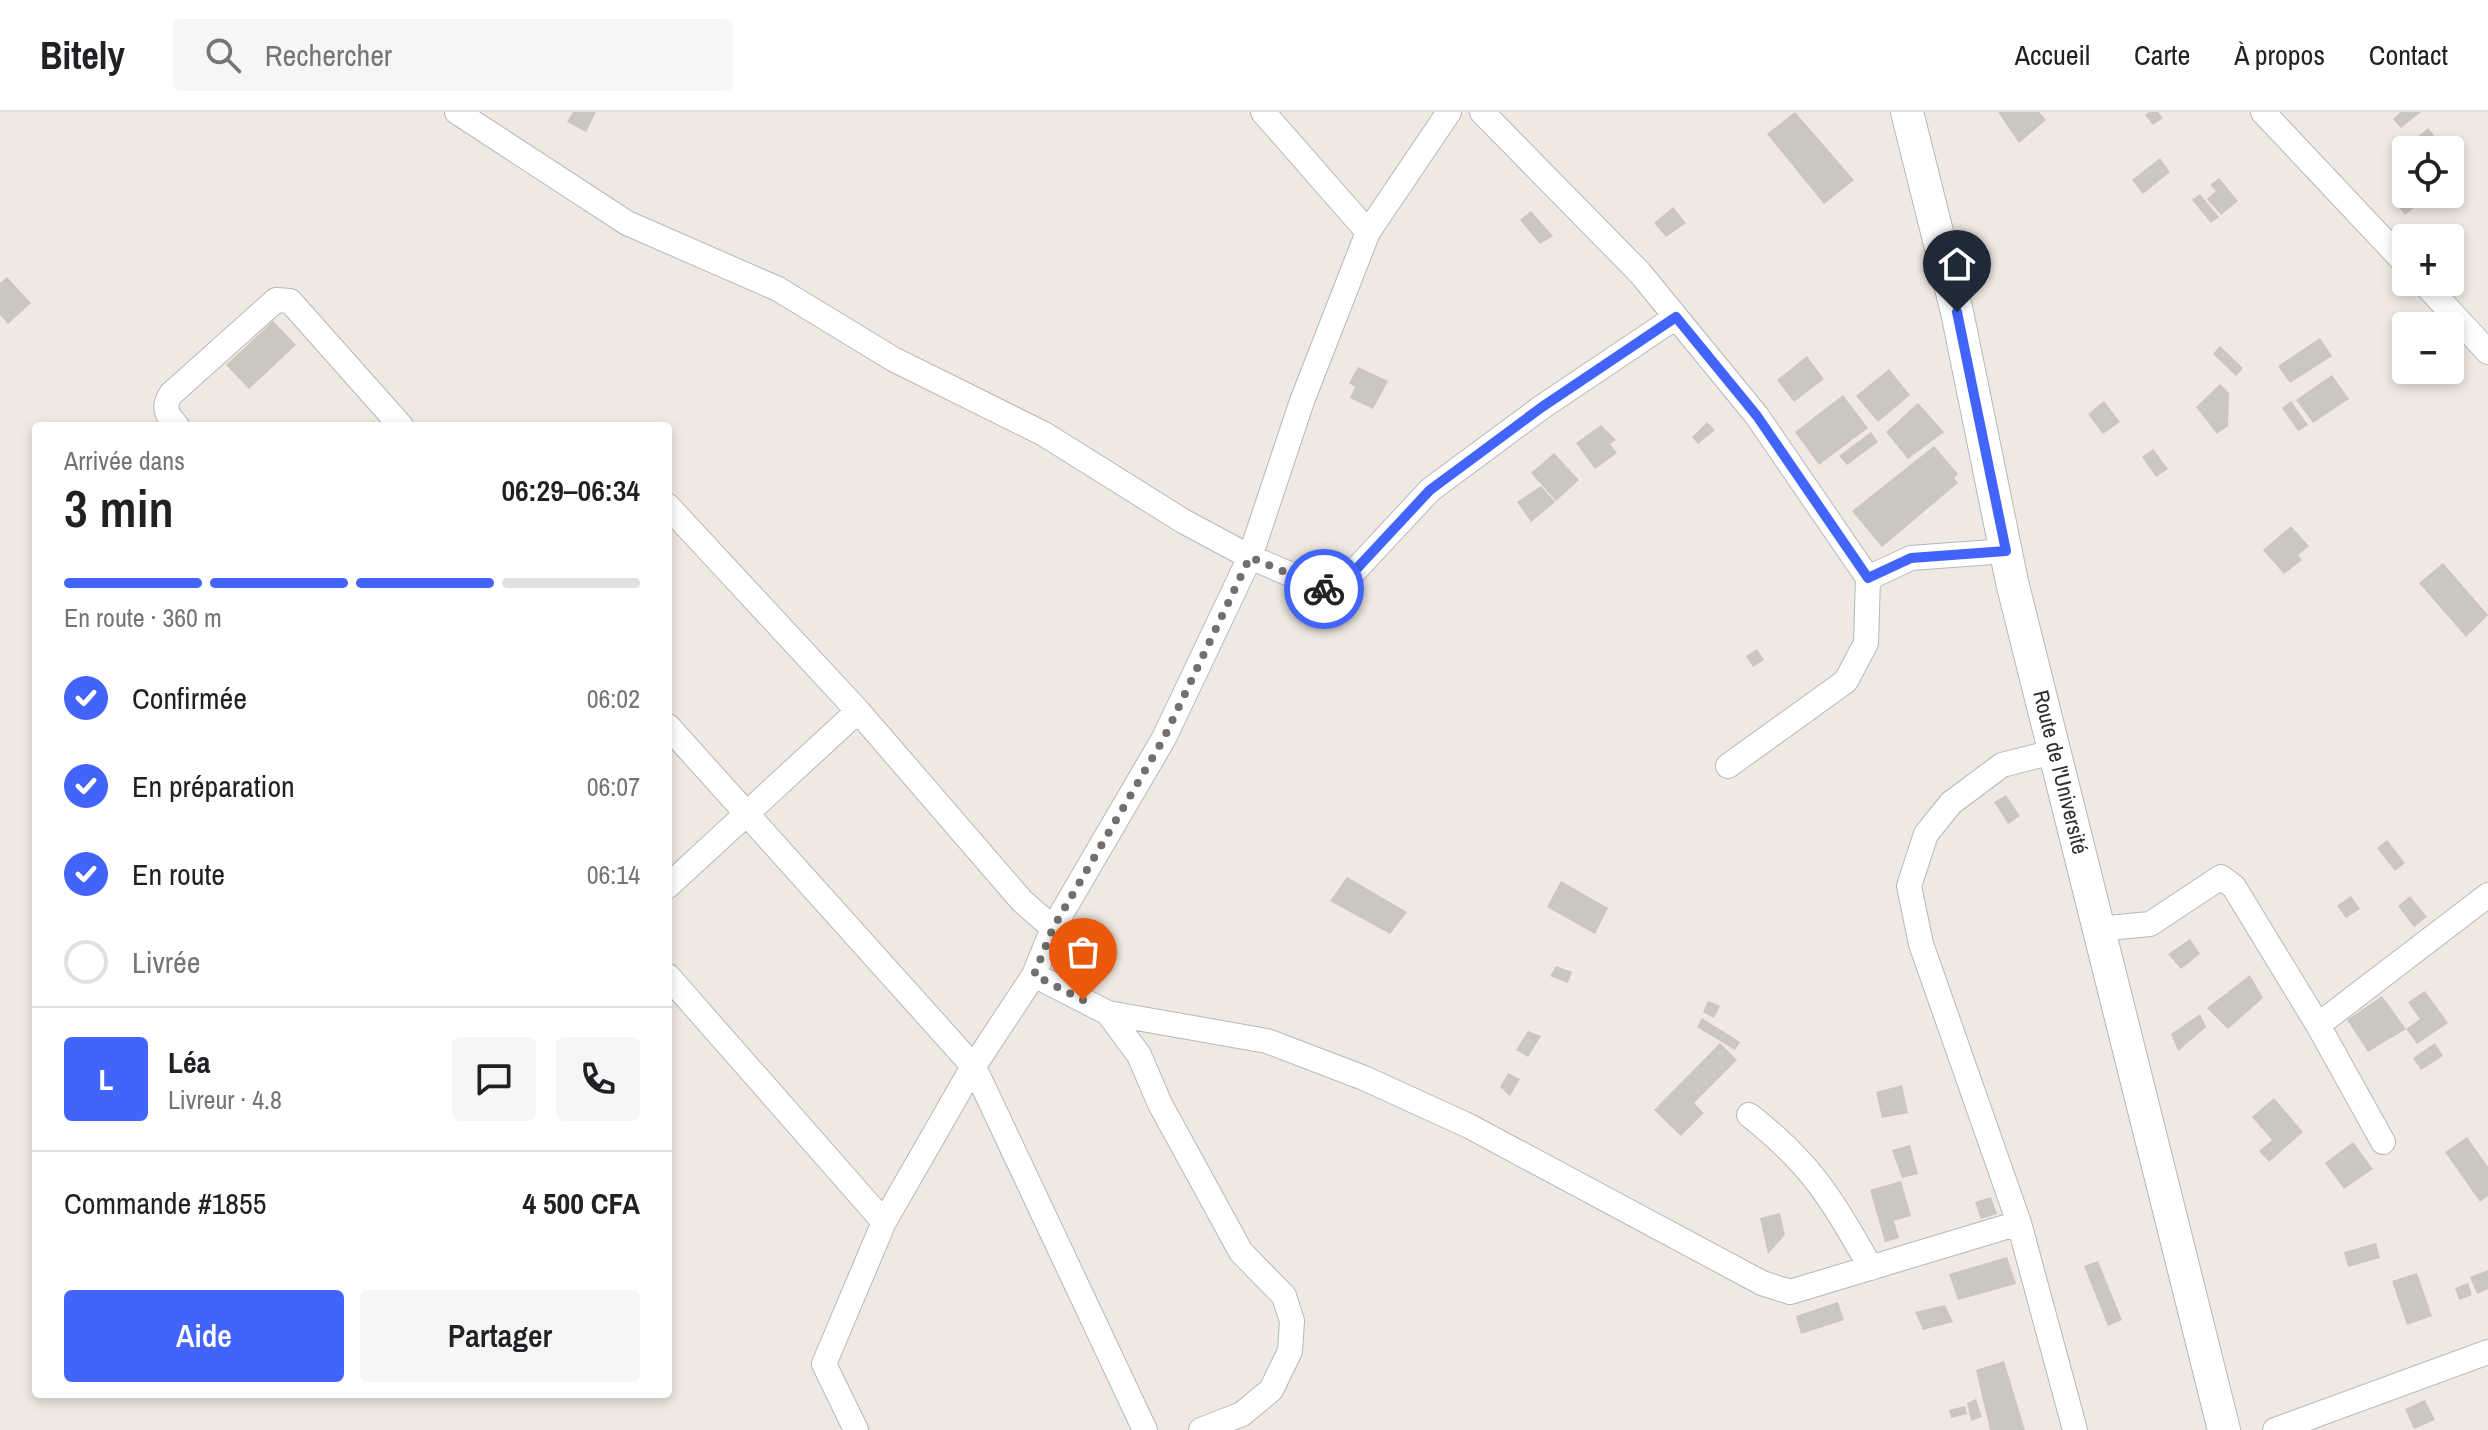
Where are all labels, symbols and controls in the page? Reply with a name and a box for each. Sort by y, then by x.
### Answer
search box [173,19,733,91]
text: Bitely [40,30,125,81]
icon: search [201,33,245,77]
text: Rechercher [265,35,392,75]
text: Accueil [2015,36,2090,74]
text: Carte [2134,36,2190,74]
text: À propos [2234,36,2325,74]
text: Contact [2369,36,2448,74]
map controls [2392,136,2464,384]
button: locate [2392,136,2464,208]
button: + [2392,224,2464,296]
pin [1923,230,1991,312]
icon: home [1935,242,1979,286]
button: − [2392,312,2464,384]
text: Arrivée dans [64,443,185,478]
text: 06:29–06:34 [501,470,640,510]
text: 3 min [64,473,174,543]
courier [1284,549,1364,629]
icon: bike [1302,567,1346,611]
text: En route · 360 m [64,600,222,635]
icon: check [64,676,108,720]
text: Confirmée [132,678,247,718]
text: 06:02 [587,681,640,716]
street label: Route de l'Université [2026,687,2096,857]
icon: check [64,764,108,808]
text: En préparation [132,766,295,806]
text: 06:07 [587,769,640,804]
icon: check [64,852,108,896]
text: En route [132,854,225,894]
text: 06:14 [587,857,640,892]
pin [1049,918,1117,1000]
icon: bag [1061,930,1105,974]
text: Livrée [132,942,200,982]
button: chat [452,1037,536,1121]
button: phone [556,1037,640,1121]
text: Léa [168,1042,210,1082]
text: L [98,1059,114,1099]
text: Livreur · 4.8 [168,1082,282,1117]
text: Commande #1855 [64,1183,266,1223]
text: 4 500 CFA [522,1183,640,1223]
button: Aide [64,1290,344,1382]
button: Partager [360,1290,640,1382]

